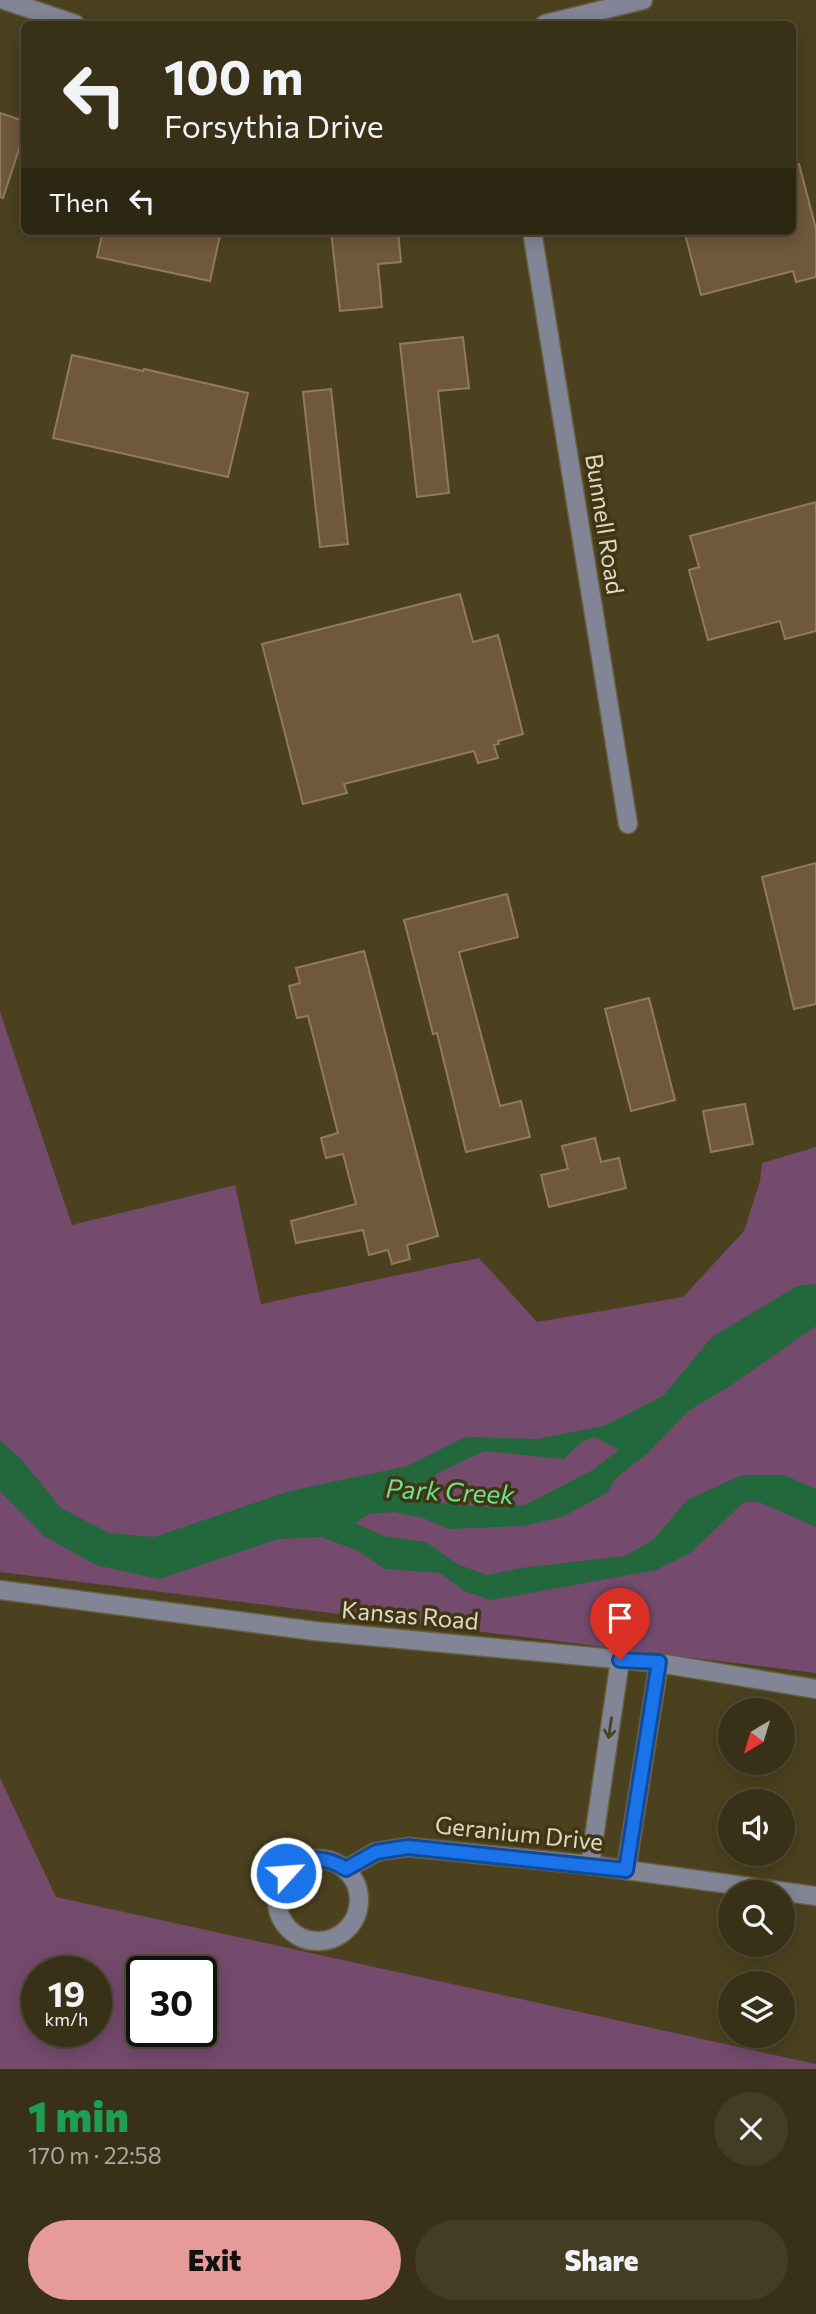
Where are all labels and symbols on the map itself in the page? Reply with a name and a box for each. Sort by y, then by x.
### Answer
street label: Bunnell Road [580,451,631,596]
water label: Park Creek [385,1472,516,1509]
pin [590,1588,650,1660]
street label: Kansas Road [340,1594,480,1635]
north arrow [718,1698,794,1774]
one-way arrow [603,1716,616,1739]
street label: Geranium Drive [434,1809,605,1856]
position arrow [249,1836,323,1910]
speed limit sign: 30 [126,1956,217,2047]

